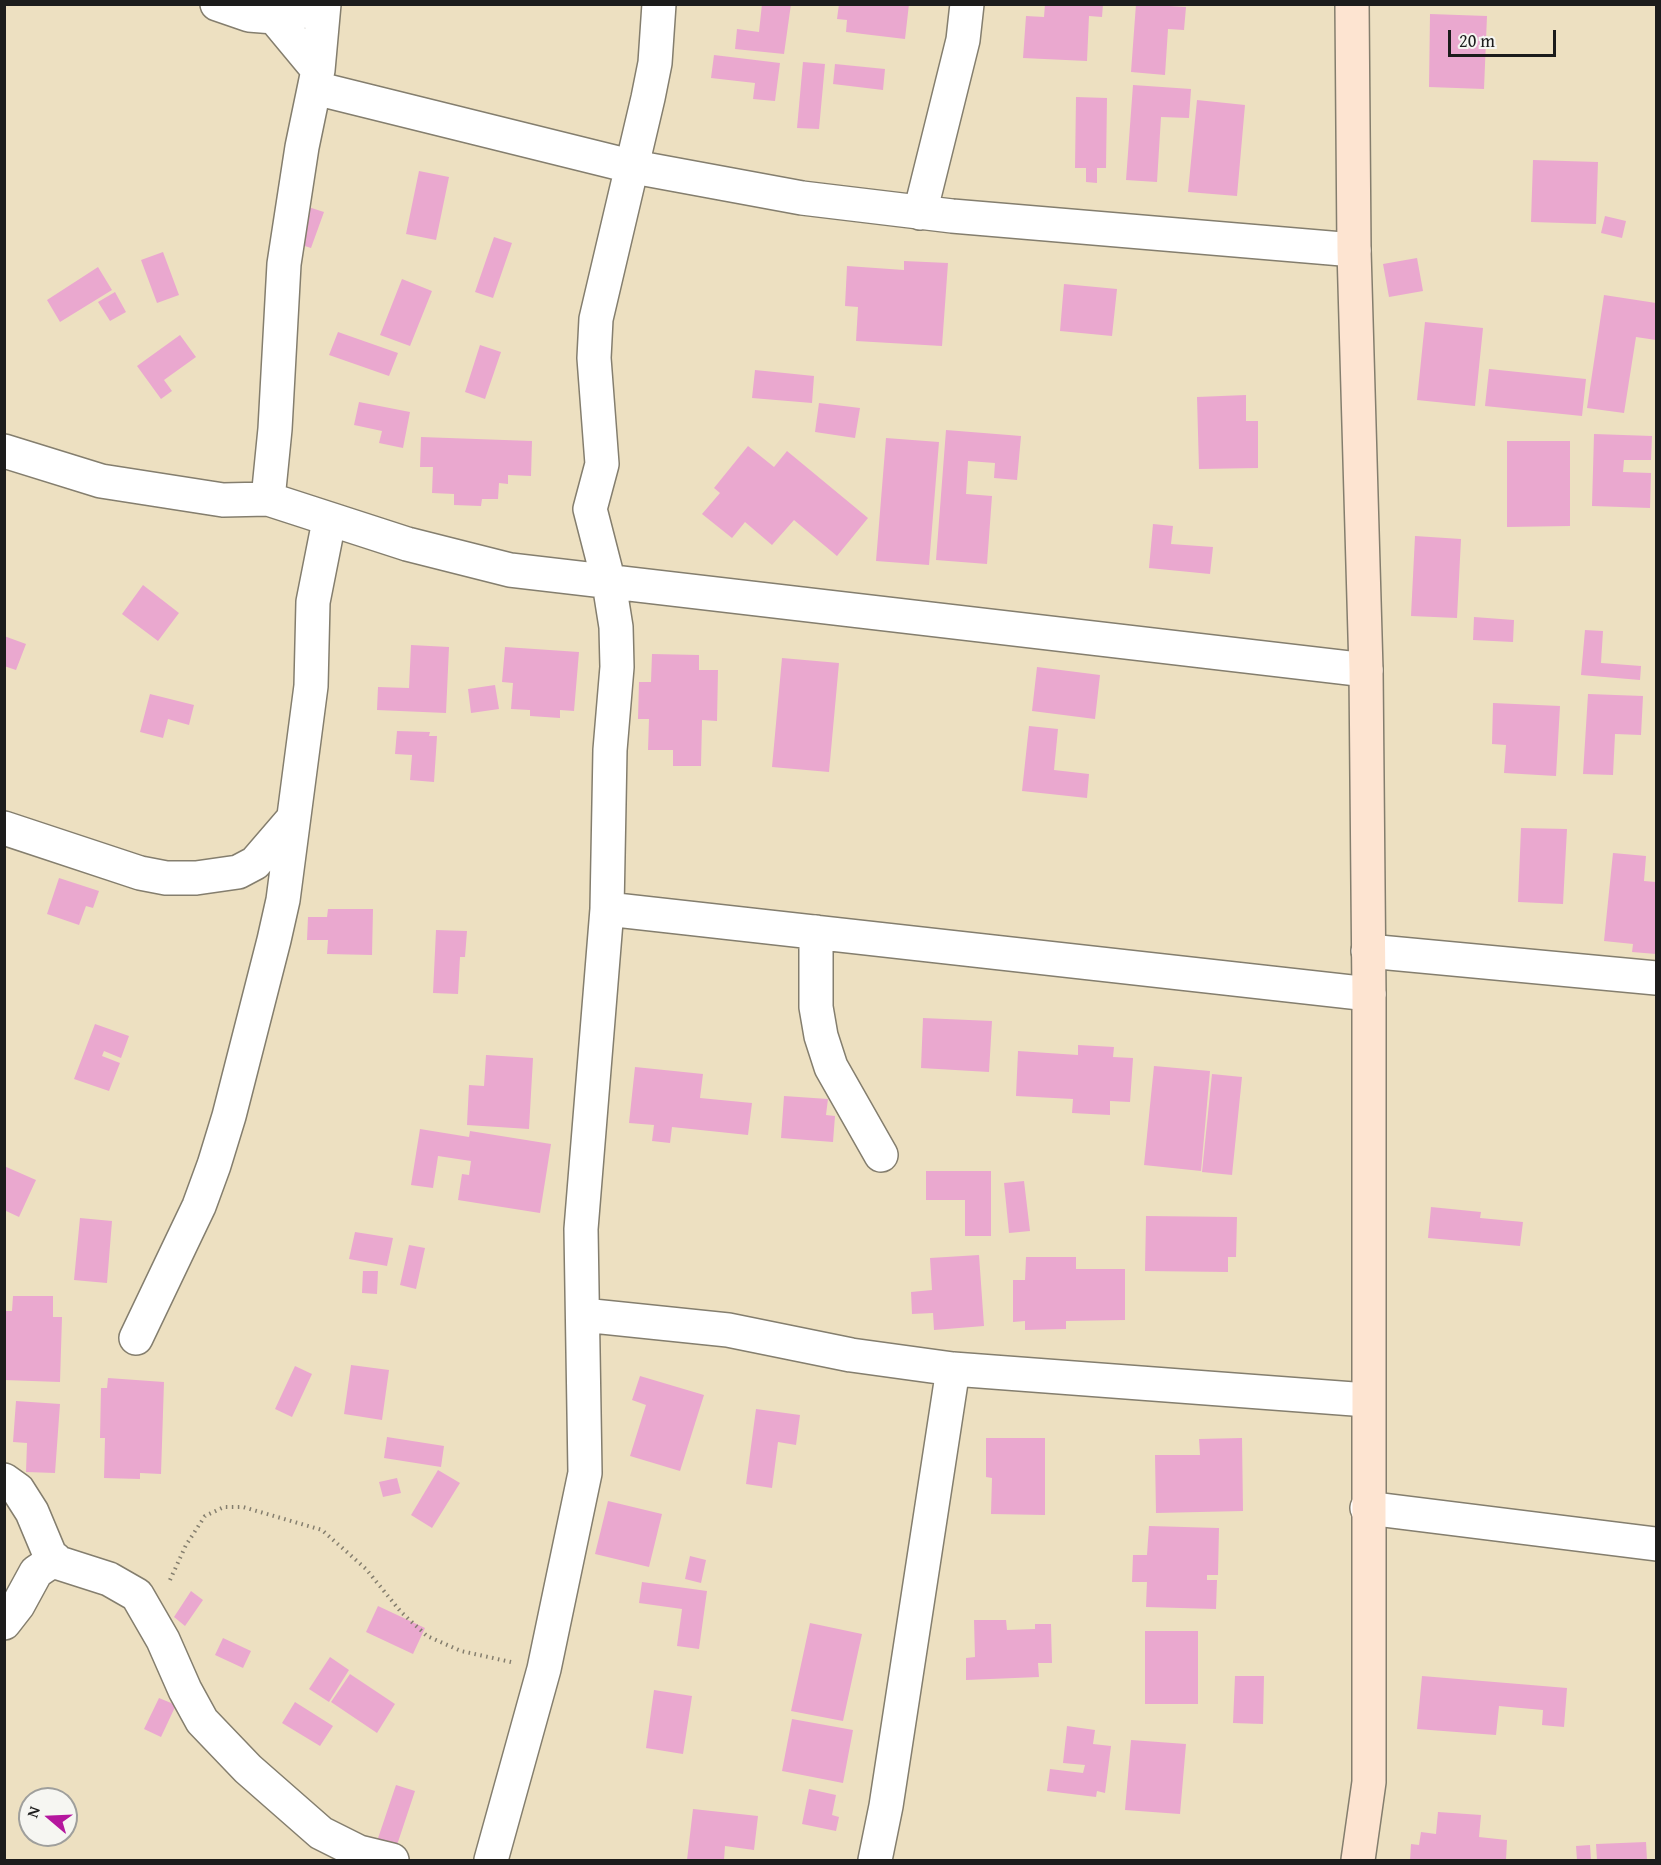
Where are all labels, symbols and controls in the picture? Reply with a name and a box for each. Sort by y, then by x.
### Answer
scale bar [1451,18,1559,56]
text: 20 m [1459,27,1495,54]
north arrow [18,1787,78,1847]
text: N [20,1803,46,1821]

